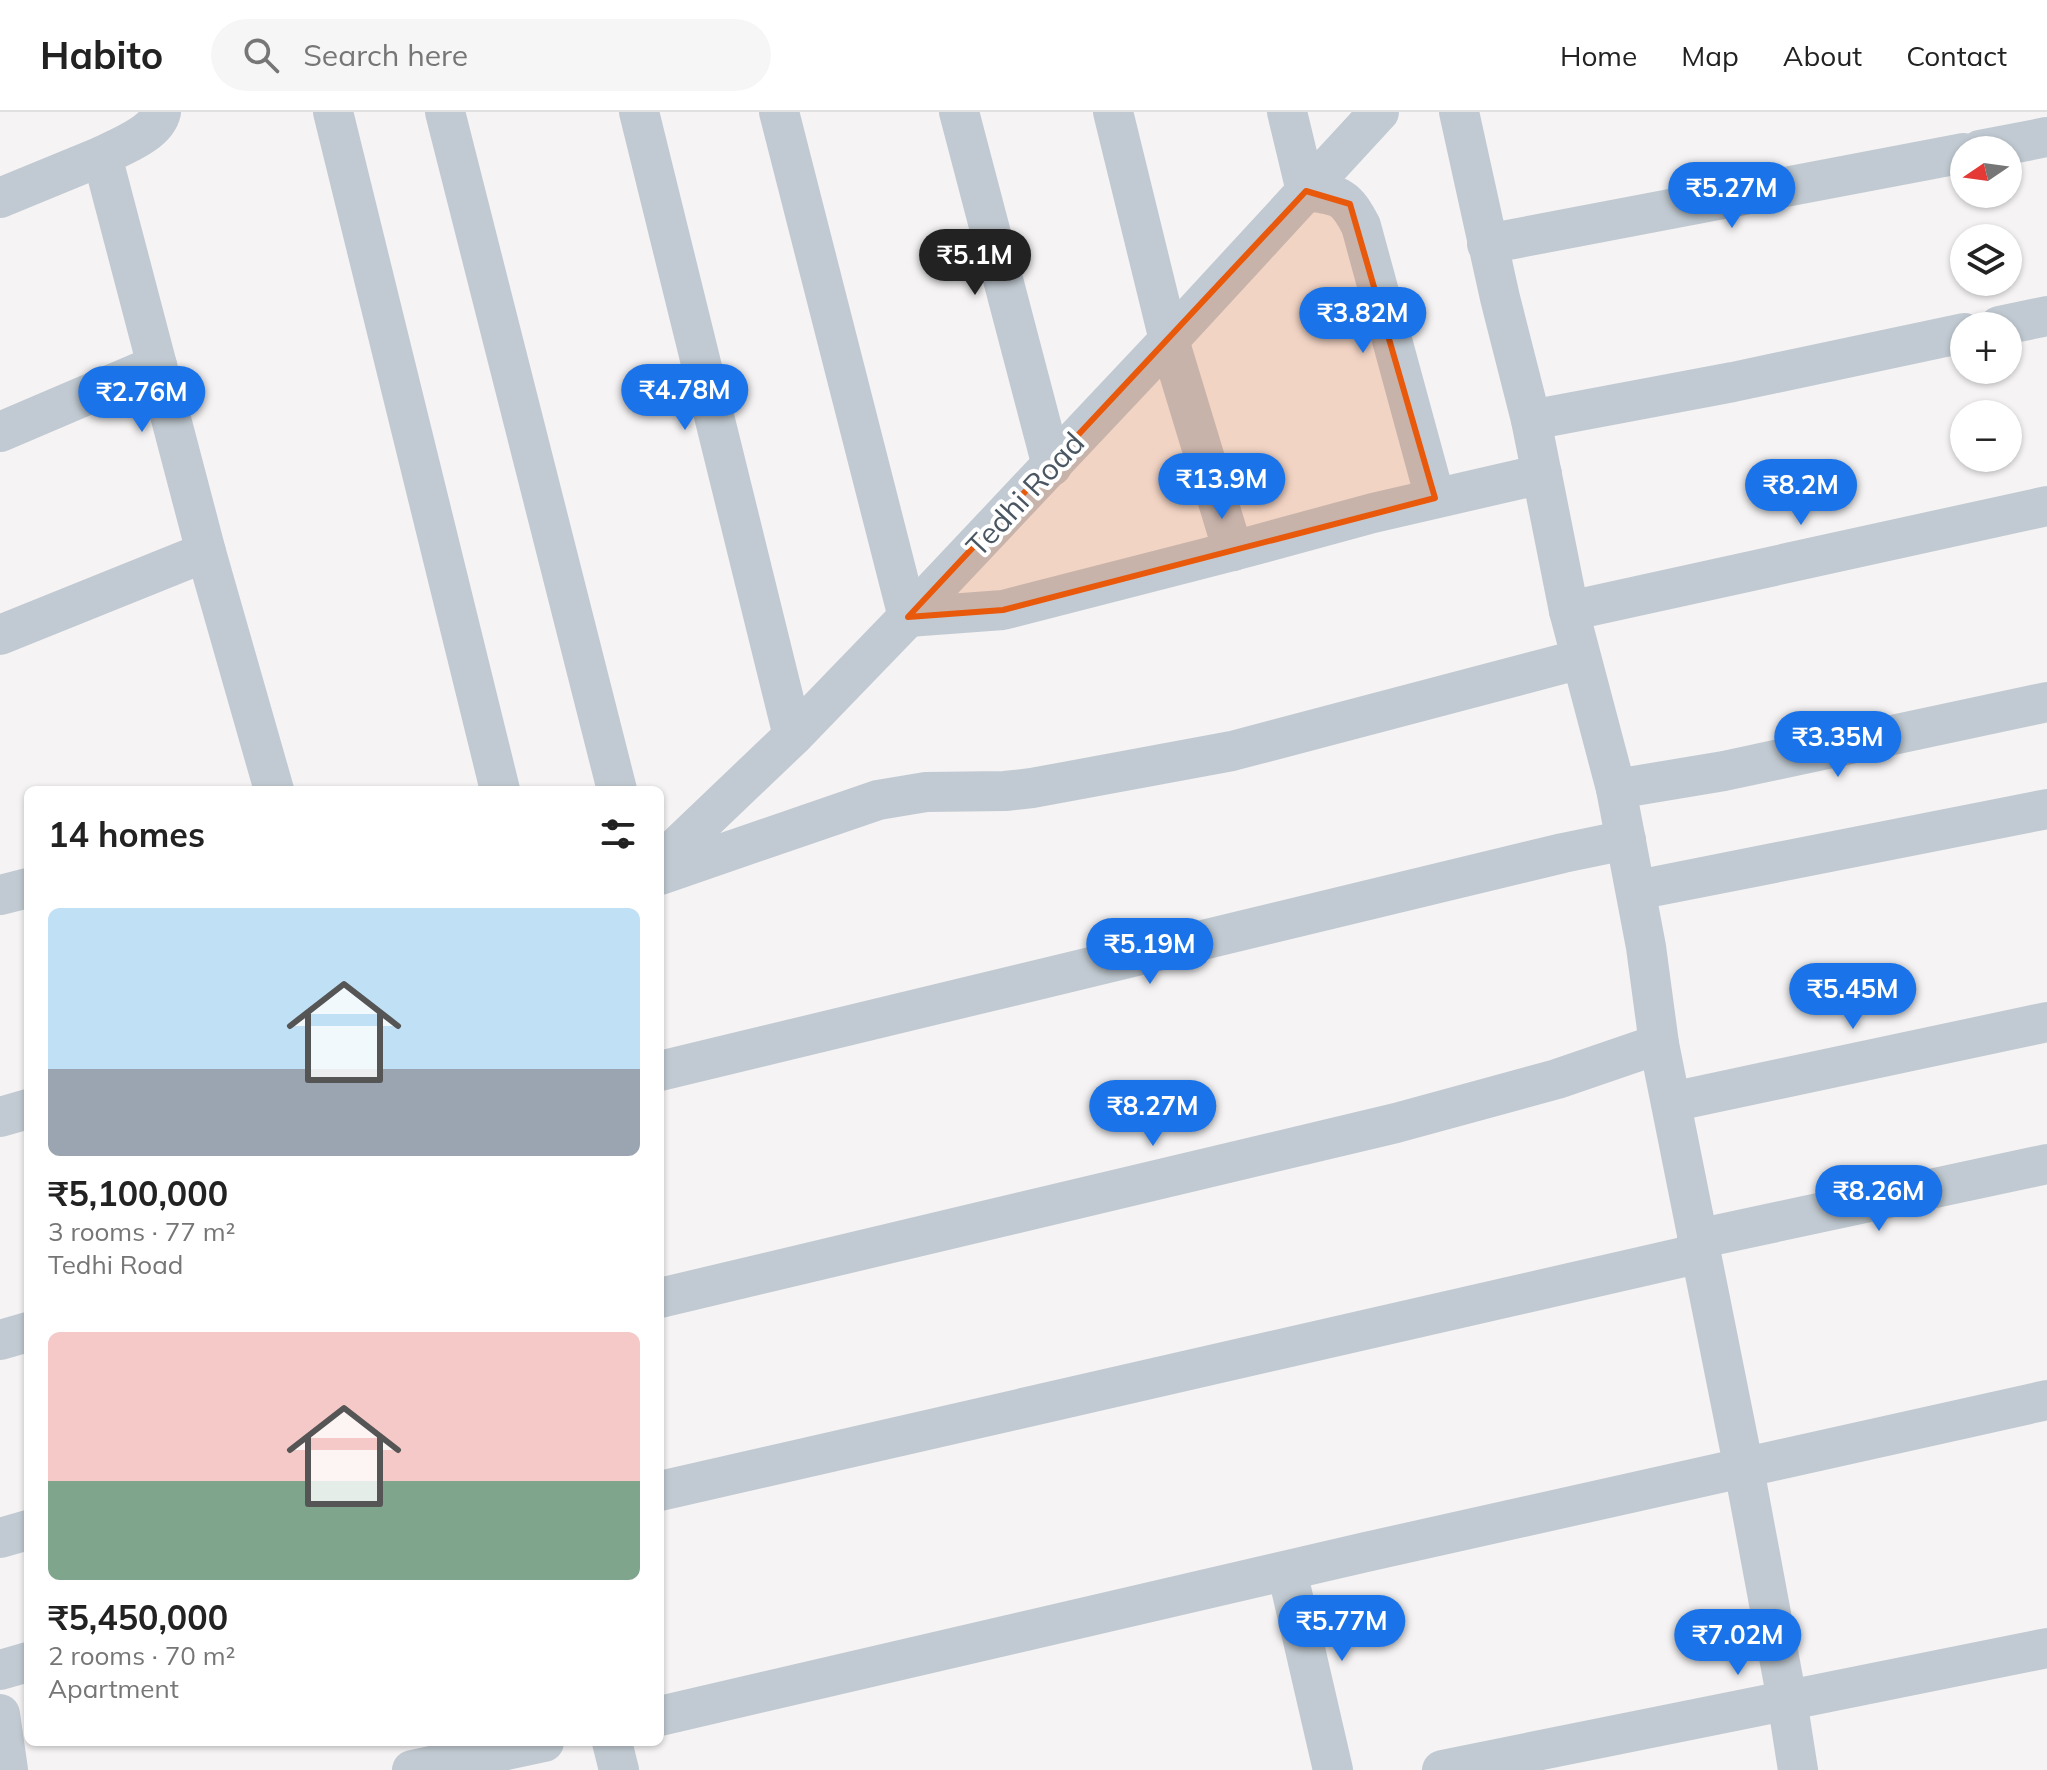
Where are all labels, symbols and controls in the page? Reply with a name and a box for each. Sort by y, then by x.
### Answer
search box [211,19,771,91]
text: Habito [40,31,163,79]
icon: search [239,33,283,77]
text: Search here [303,36,468,74]
text: Home [1560,38,1637,73]
text: Map [1681,38,1739,73]
text: About [1783,38,1862,73]
text: Contact [1906,38,2007,73]
north arrow [1950,136,2022,208]
map controls [1950,136,2022,472]
pin: ₹5.27M [1667,162,1797,230]
text: ₹5.27M [1686,171,1778,204]
button: layers [1950,224,2022,296]
pin: ₹5.1M [919,229,1031,297]
text: ₹5.1M [937,238,1013,271]
pin: ₹3.82M [1298,287,1428,355]
text: ₹3.82M [1317,296,1409,329]
button: + [1950,312,2022,384]
pin: ₹4.78M [620,364,750,432]
pin: ₹2.76M [77,366,207,434]
text: ₹4.78M [639,373,731,406]
text: ₹2.76M [96,375,188,408]
button: − [1950,400,2022,472]
street label: Tedhi Road [958,424,1092,564]
pin: ₹13.9M [1157,453,1287,521]
pin: ₹8.2M [1745,459,1857,527]
text: ₹13.9M [1176,462,1268,495]
text: ₹8.2M [1763,468,1839,501]
pin: ₹3.35M [1773,711,1903,779]
text: ₹3.35M [1792,720,1884,753]
icon: filters [596,812,640,856]
text: 14 homes [48,813,205,856]
pin: ₹5.19M [1085,918,1215,986]
text: ₹5.19M [1104,927,1196,960]
icon: home [272,960,416,1104]
pin: ₹5.45M [1788,963,1918,1031]
text: ₹5.45M [1807,972,1899,1005]
pin: ₹8.27M [1088,1080,1218,1148]
text: ₹8.27M [1107,1089,1199,1122]
pin: ₹8.26M [1814,1165,1944,1233]
text: ₹5,100,000 [48,1172,228,1215]
text: ₹8.26M [1833,1174,1925,1207]
text: 3 rooms · 77 m² [48,1215,235,1248]
text: Tedhi Road [48,1248,183,1281]
icon: home [272,1384,416,1528]
pin: ₹5.77M [1277,1595,1407,1663]
text: ₹5,450,000 [48,1596,228,1639]
text: ₹5.77M [1296,1604,1388,1637]
pin: ₹7.02M [1673,1609,1803,1677]
text: ₹7.02M [1692,1618,1784,1651]
text: 2 rooms · 70 m² [48,1639,235,1672]
text: Apartment [48,1672,179,1705]

